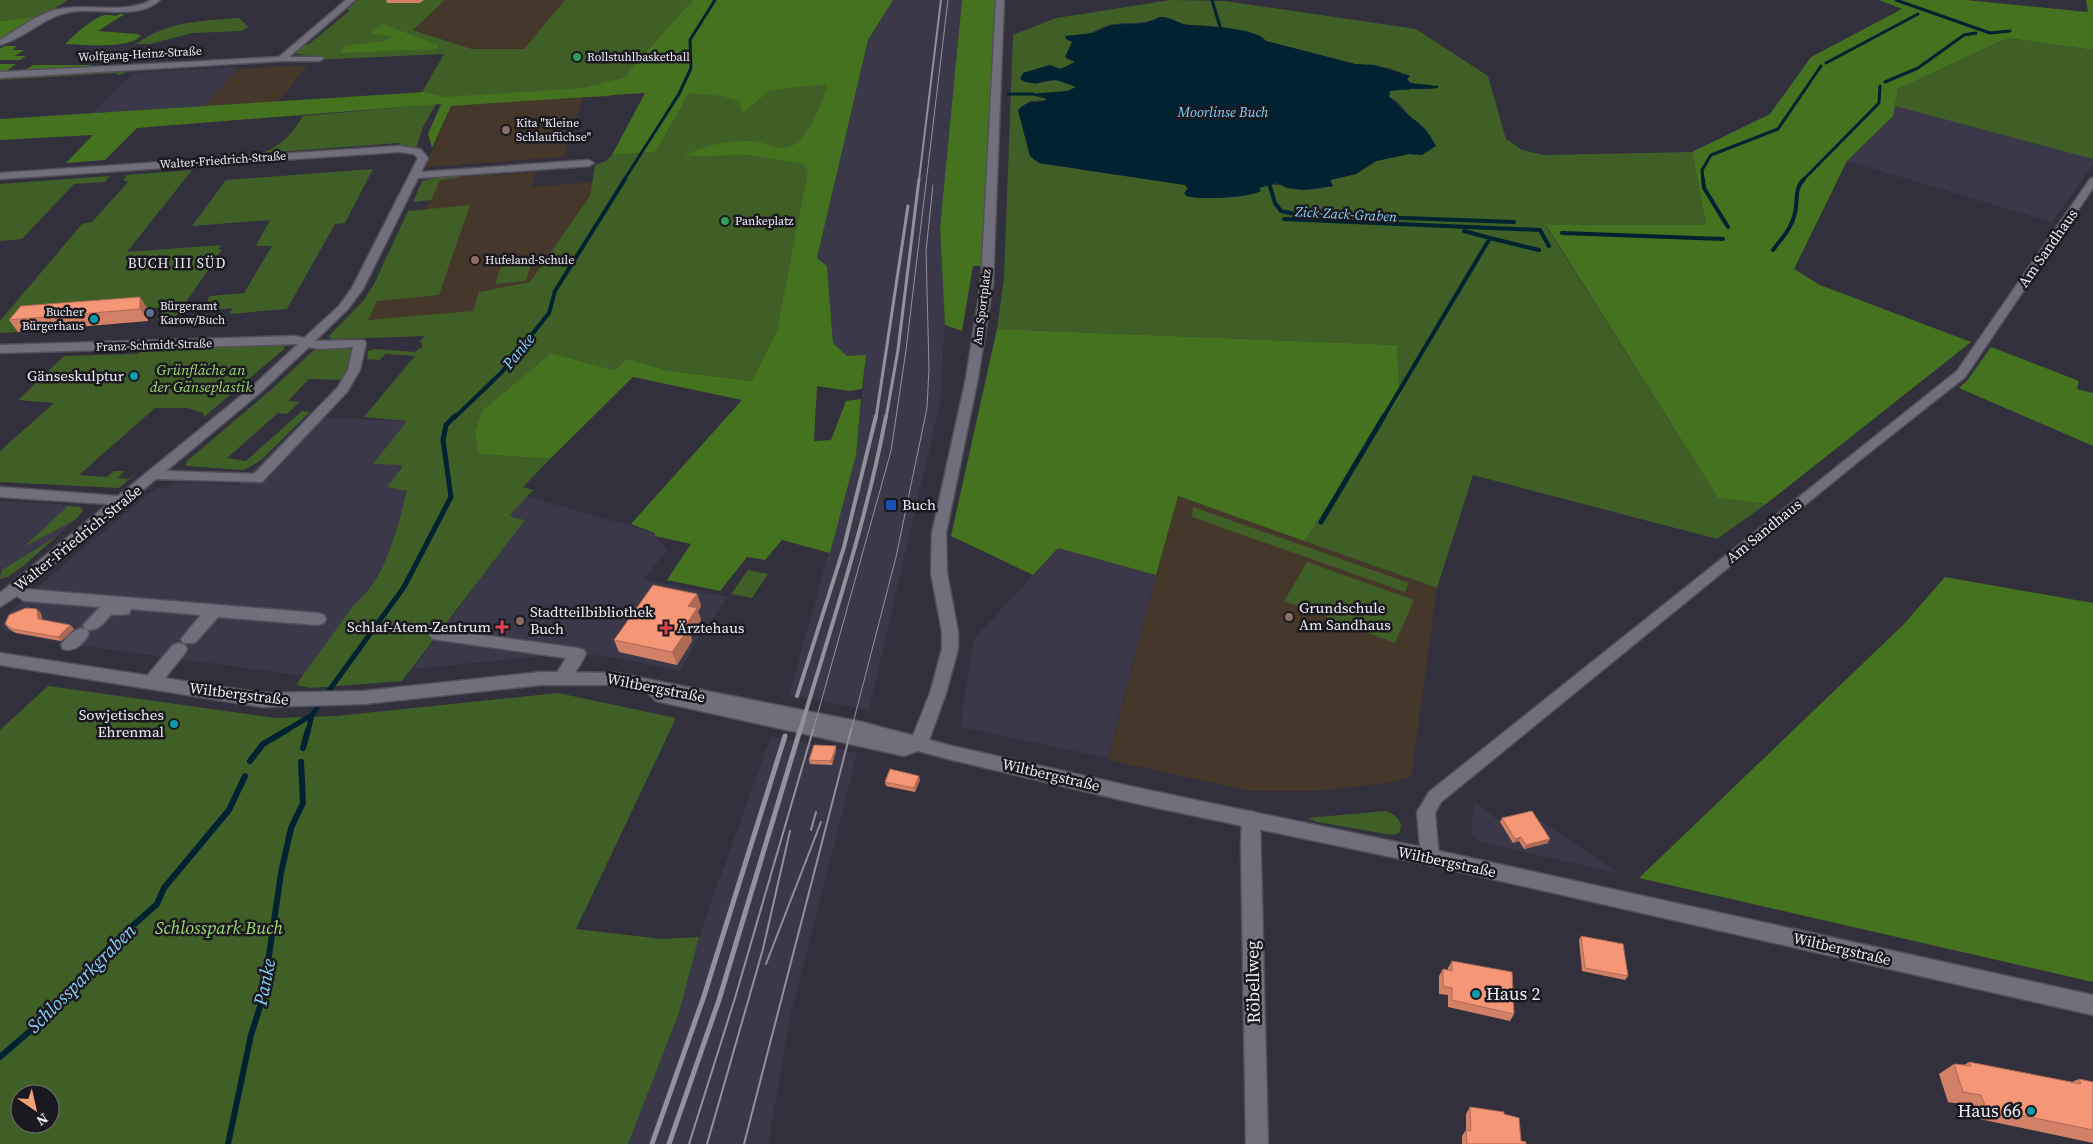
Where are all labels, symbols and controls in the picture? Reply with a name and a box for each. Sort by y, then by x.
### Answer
street label: Wolfgang-Heinz-Straße [78,43,202,65]
place label: Rollstuhlbasketball [587,49,690,65]
marker: Rollstuhlbasketball [571,51,583,63]
water label: Moorlinse Buch [1177,102,1269,122]
place label: Kita "Kleine Schlaufüchse" [516,115,591,145]
marker: Kita "Kleine Schlaufüchse" [500,124,512,136]
street label: Walter-Friedrich-Straße [159,148,287,172]
water label: Zick-Zack-Graben [1294,201,1397,227]
street label: Am Sandhaus [2013,204,2082,291]
place label: Pankeplatz [735,213,794,229]
marker: Pankeplatz [719,215,731,227]
place label: Hufeland-Schule [485,252,574,268]
district label: BUCH III SÜD [128,253,226,273]
marker: Hufeland-Schule [469,254,481,266]
street label: Am Sportplatz [969,268,995,346]
place label: Bürgeramt Karow/Buch [160,298,225,328]
place label: Bucher Bürgerhaus [22,304,84,334]
marker: Bürgeramt Karow/Buch [144,307,156,319]
marker: Bucher Bürgerhaus [88,313,100,325]
water label: Panke [496,328,539,374]
street label: Franz-Schmidt-Straße [96,335,212,355]
park label: Grünfläche an der Gänseplastik [150,359,253,397]
place label: Gänseskulptur [27,365,125,386]
marker: Gänseskulptur [128,370,140,382]
street label: Walter-Friedrich-Straße [10,479,146,596]
place label: Buch [902,494,936,515]
street label: Am Sandhaus [1721,494,1806,568]
marker: Buch [884,498,898,512]
place label: Grundschule Am Sandhaus [1299,597,1391,635]
place label: Stadtteilbibliothek Buch [530,601,654,639]
marker: Grundschule Am Sandhaus [1283,611,1295,623]
marker: Stadtteilbibliothek Buch [514,615,526,627]
place label: Schlaf-Atem-Zentrum [347,616,491,637]
place label: Ärztehaus [677,617,744,638]
marker: Schlaf-Atem-Zentrum [495,620,509,634]
marker: Ärztehaus [659,621,673,635]
street label: Wiltbergstraße [605,668,707,707]
street label: Wiltbergstraße [188,677,290,710]
place label: Sowjetisches Ehrenmal [79,704,165,742]
marker: Sowjetisches Ehrenmal [168,718,180,730]
street label: Wiltbergstraße [1000,753,1102,796]
street label: Wiltbergstraße [1396,841,1498,882]
park label: Schlosspark Buch [155,915,283,940]
water label: Schlossparkgraben [21,917,142,1038]
street label: Wiltbergstraße [1791,927,1893,970]
street label: Röbellweg [1239,940,1266,1024]
water label: Panke [247,956,281,1009]
place label: Haus 2 [1486,981,1541,1006]
marker: Haus 2 [1470,988,1482,1000]
north arrow [10,1084,60,1134]
place label: Haus 66 [1958,1098,2021,1123]
marker: Haus 66 [2025,1105,2037,1117]
text: N [32,1109,52,1131]

